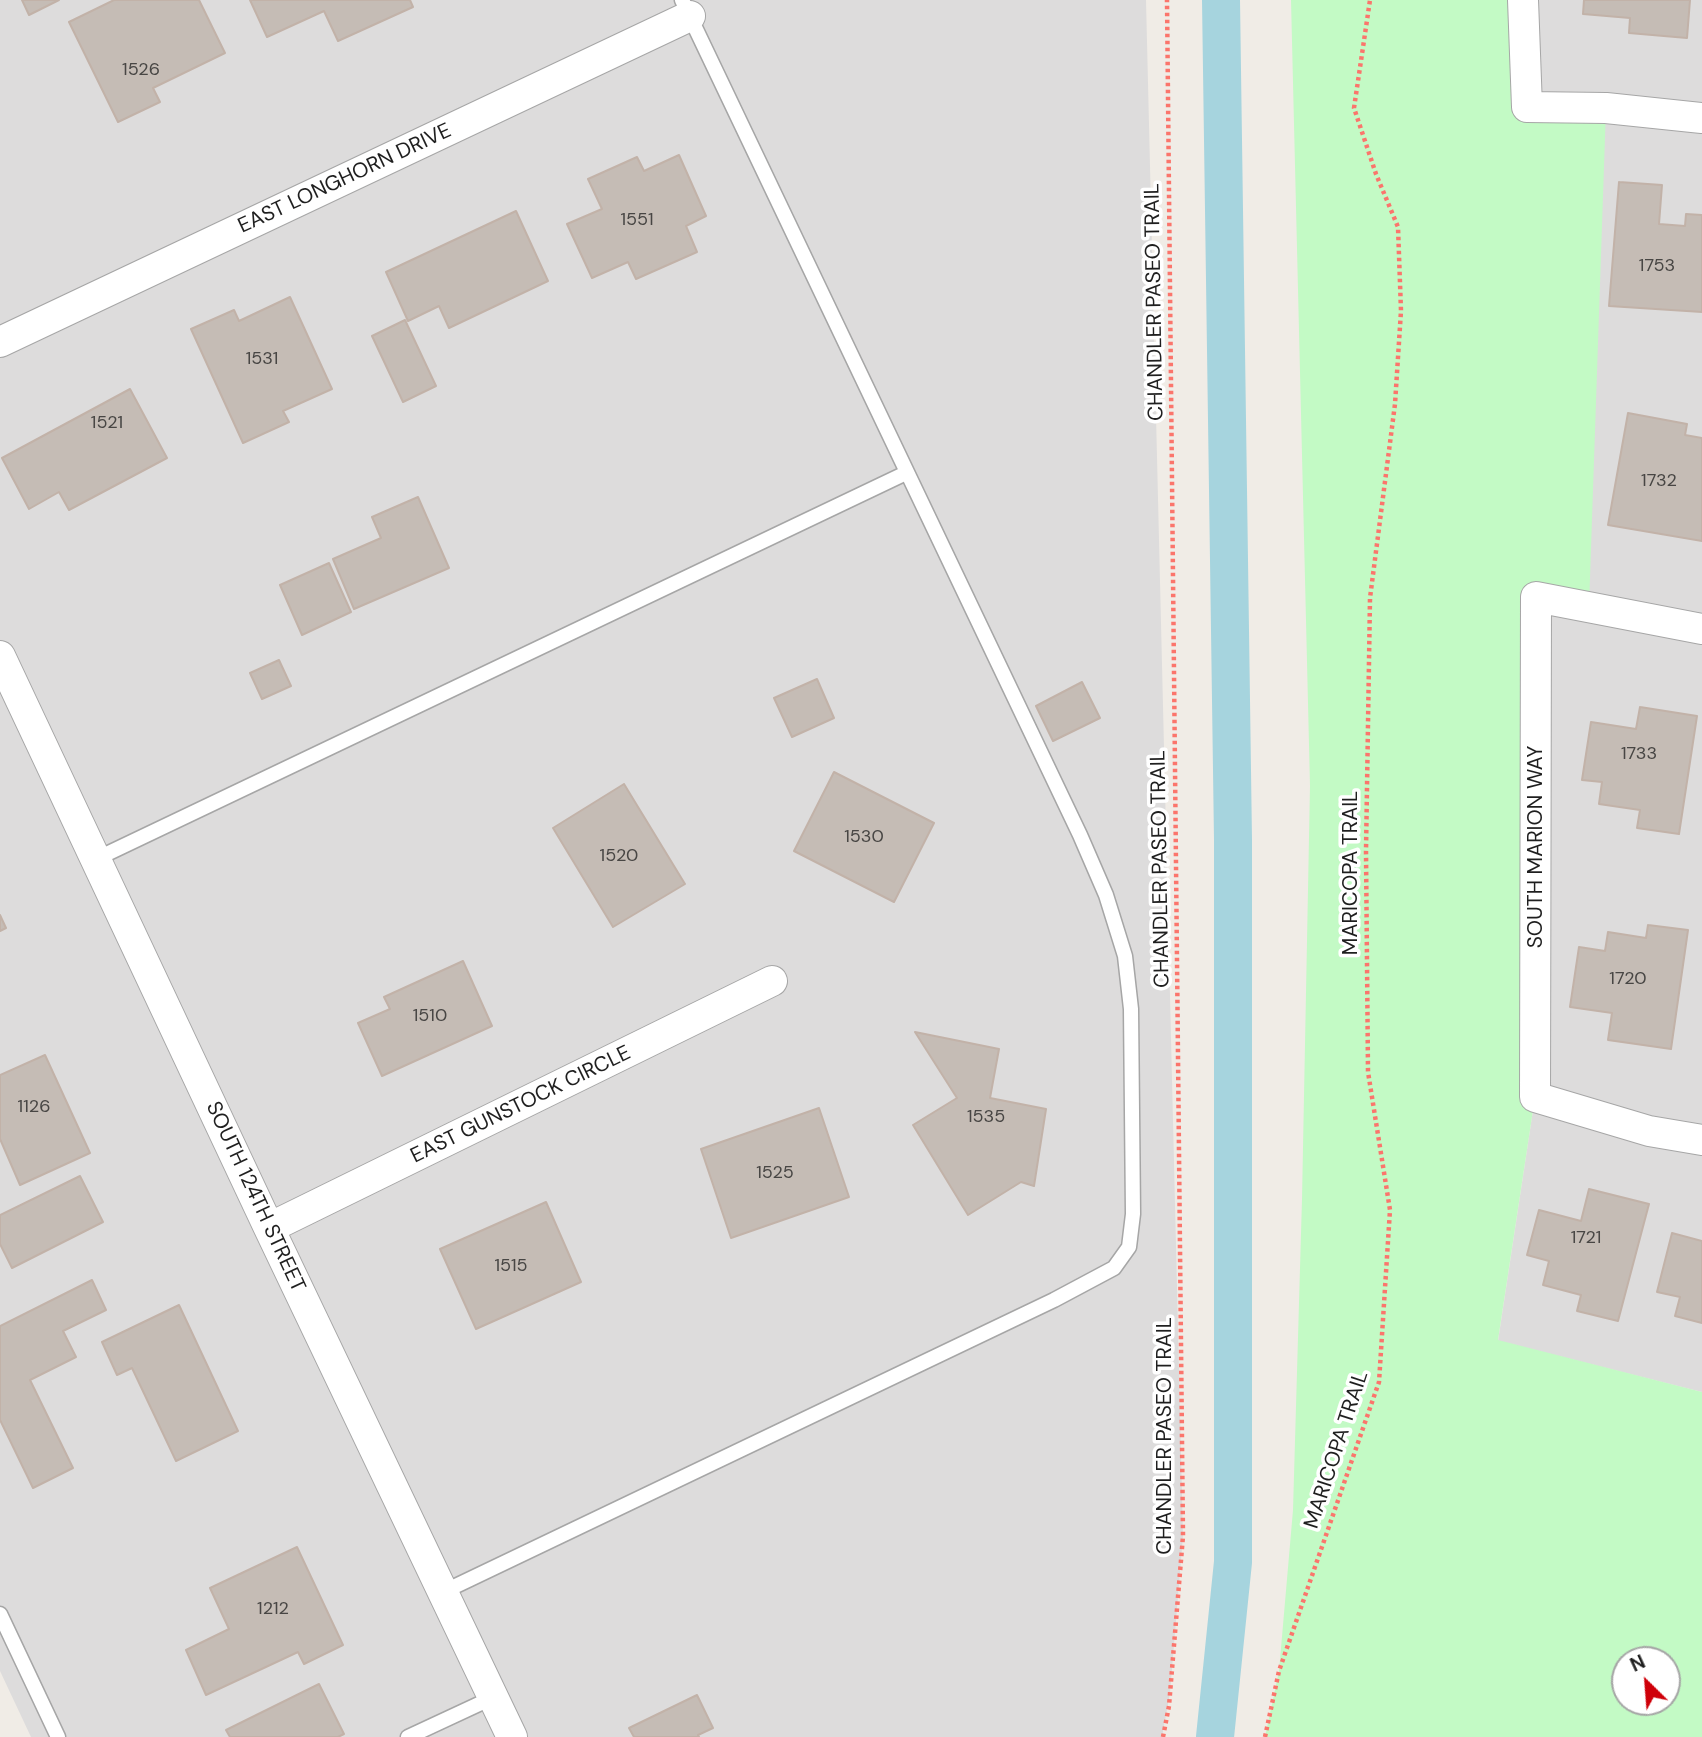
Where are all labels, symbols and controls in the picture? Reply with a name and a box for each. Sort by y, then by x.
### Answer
house number: 1526 [122,59,160,81]
street label: EAST LONGHORN DRIVE [234,119,456,239]
street label: CHANDLER PASEO TRAIL [1140,183,1170,421]
house number: 1551 [620,209,654,231]
house number: 1753 [1639,255,1675,277]
house number: 1531 [246,348,278,370]
house number: 1521 [91,412,123,434]
house number: 1732 [1641,470,1677,492]
house number: 1733 [1621,743,1657,765]
street label: SOUTH MARION WAY [1523,746,1549,948]
street label: CHANDLER PASEO TRAIL [1146,750,1176,988]
street label: MARICOPA TRAIL [1338,791,1364,955]
house number: 1530 [844,826,884,848]
house number: 1520 [600,845,638,867]
house number: 1720 [1609,968,1647,990]
house number: 1510 [413,1005,447,1027]
street label: EAST GUNSTOCK CIRCLE [407,1041,635,1169]
house number: 1126 [18,1096,50,1118]
street label: SOUTH 124TH STREET [200,1098,310,1296]
house number: 1535 [967,1106,1005,1128]
house number: 1525 [756,1162,794,1184]
house number: 1721 [1571,1227,1601,1249]
house number: 1515 [494,1255,528,1277]
street label: CHANDLER PASEO TRAIL [1152,1317,1178,1555]
street label: MARICOPA TRAIL [1300,1368,1374,1532]
house number: 1212 [257,1598,289,1620]
north arrow [1611,1646,1681,1716]
text: N [1626,1649,1649,1678]

